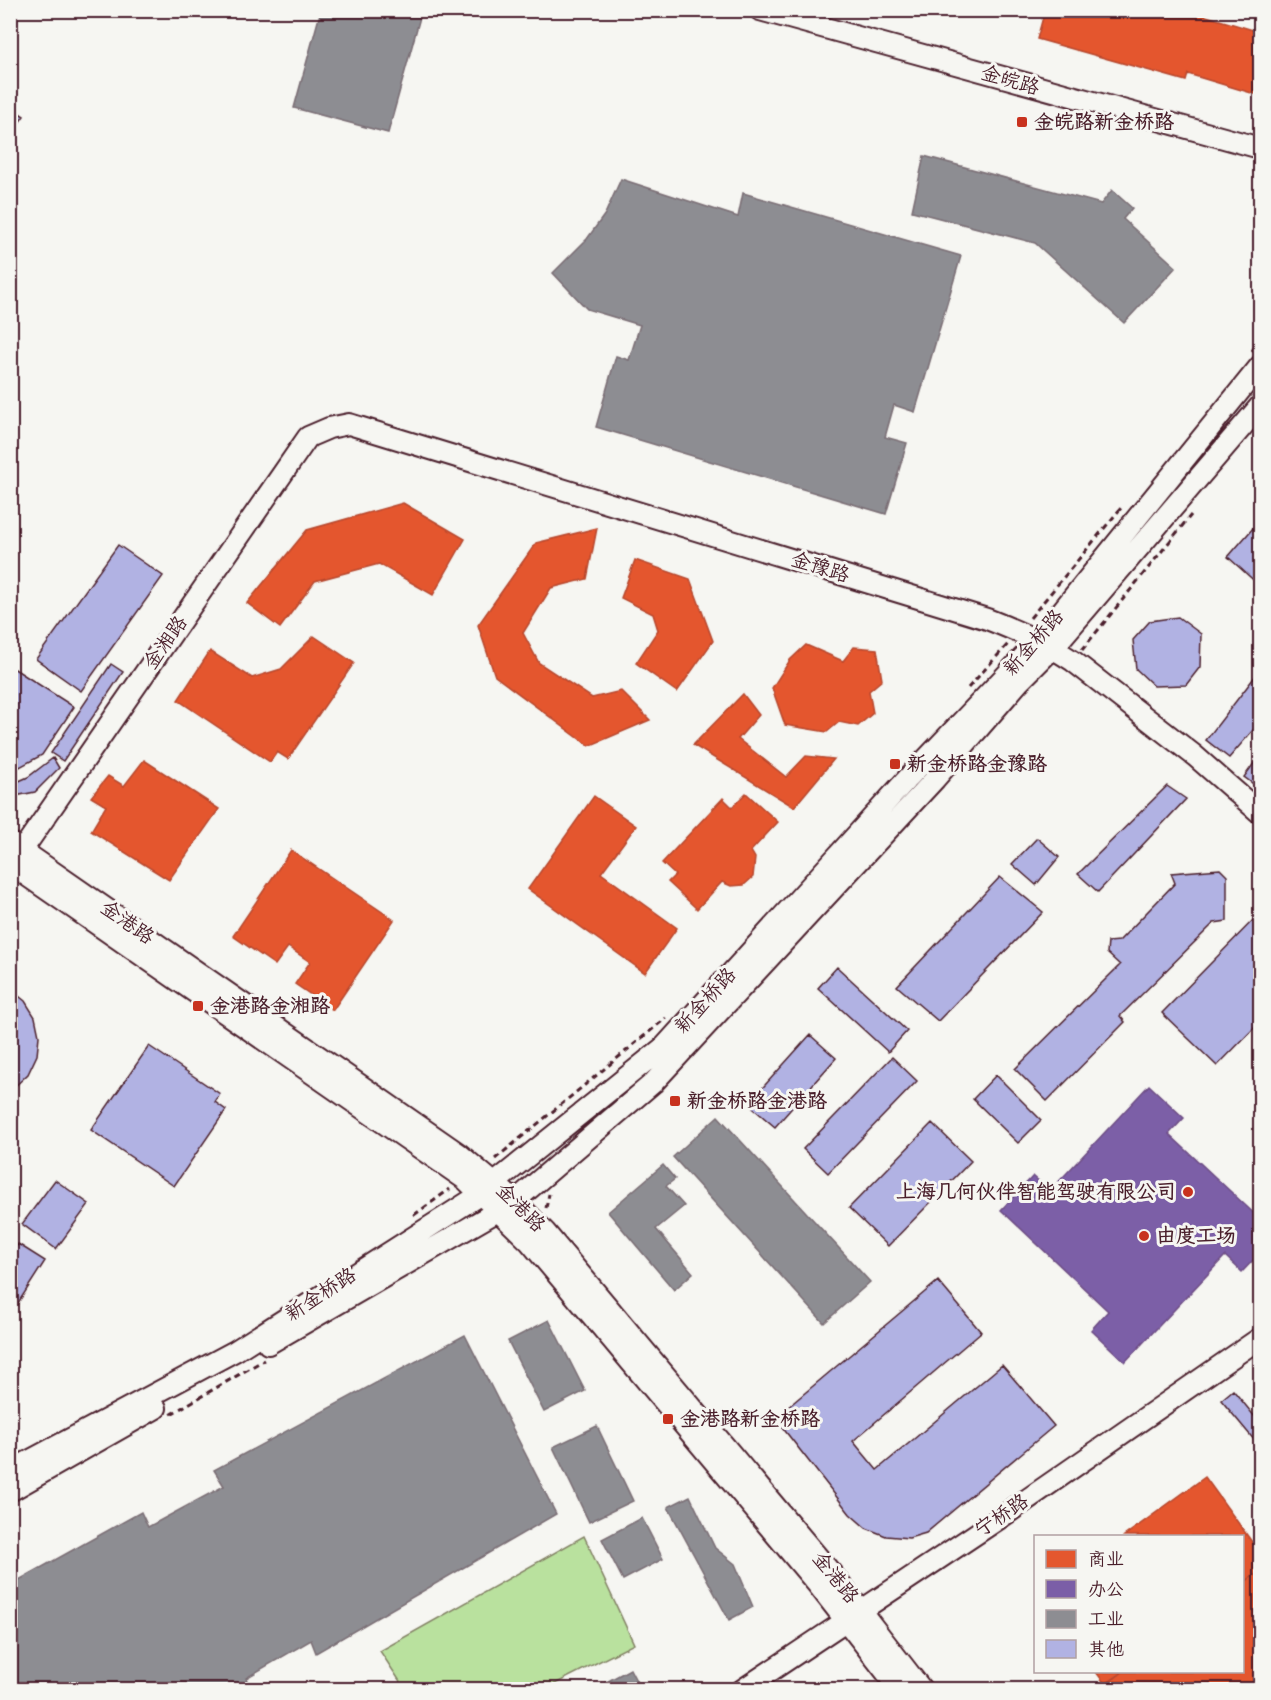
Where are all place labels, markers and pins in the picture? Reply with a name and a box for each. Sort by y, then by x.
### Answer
place label: 金皖路新金桥路 [1034,109,1174,136]
marker: 金皖路新金桥路 [1015,115,1029,129]
place label: 新金桥路金豫路 [907,751,1047,778]
marker: 新金桥路金豫路 [888,757,902,771]
place label: 金港路金湘路 [210,993,330,1020]
marker: 金港路金湘路 [191,999,205,1013]
place label: 新金桥路金港路 [687,1088,827,1115]
marker: 新金桥路金港路 [668,1094,682,1108]
place label: 上海几何伙伴智能驾驶有限公司 [896,1179,1176,1206]
marker: 上海几何伙伴智能驾驶有限公司 [1181,1185,1195,1199]
place label: 由度工场 [1156,1223,1236,1250]
marker: 由度工场 [1137,1229,1151,1243]
place label: 金港路新金桥路 [680,1406,820,1433]
marker: 金港路新金桥路 [661,1412,675,1426]

